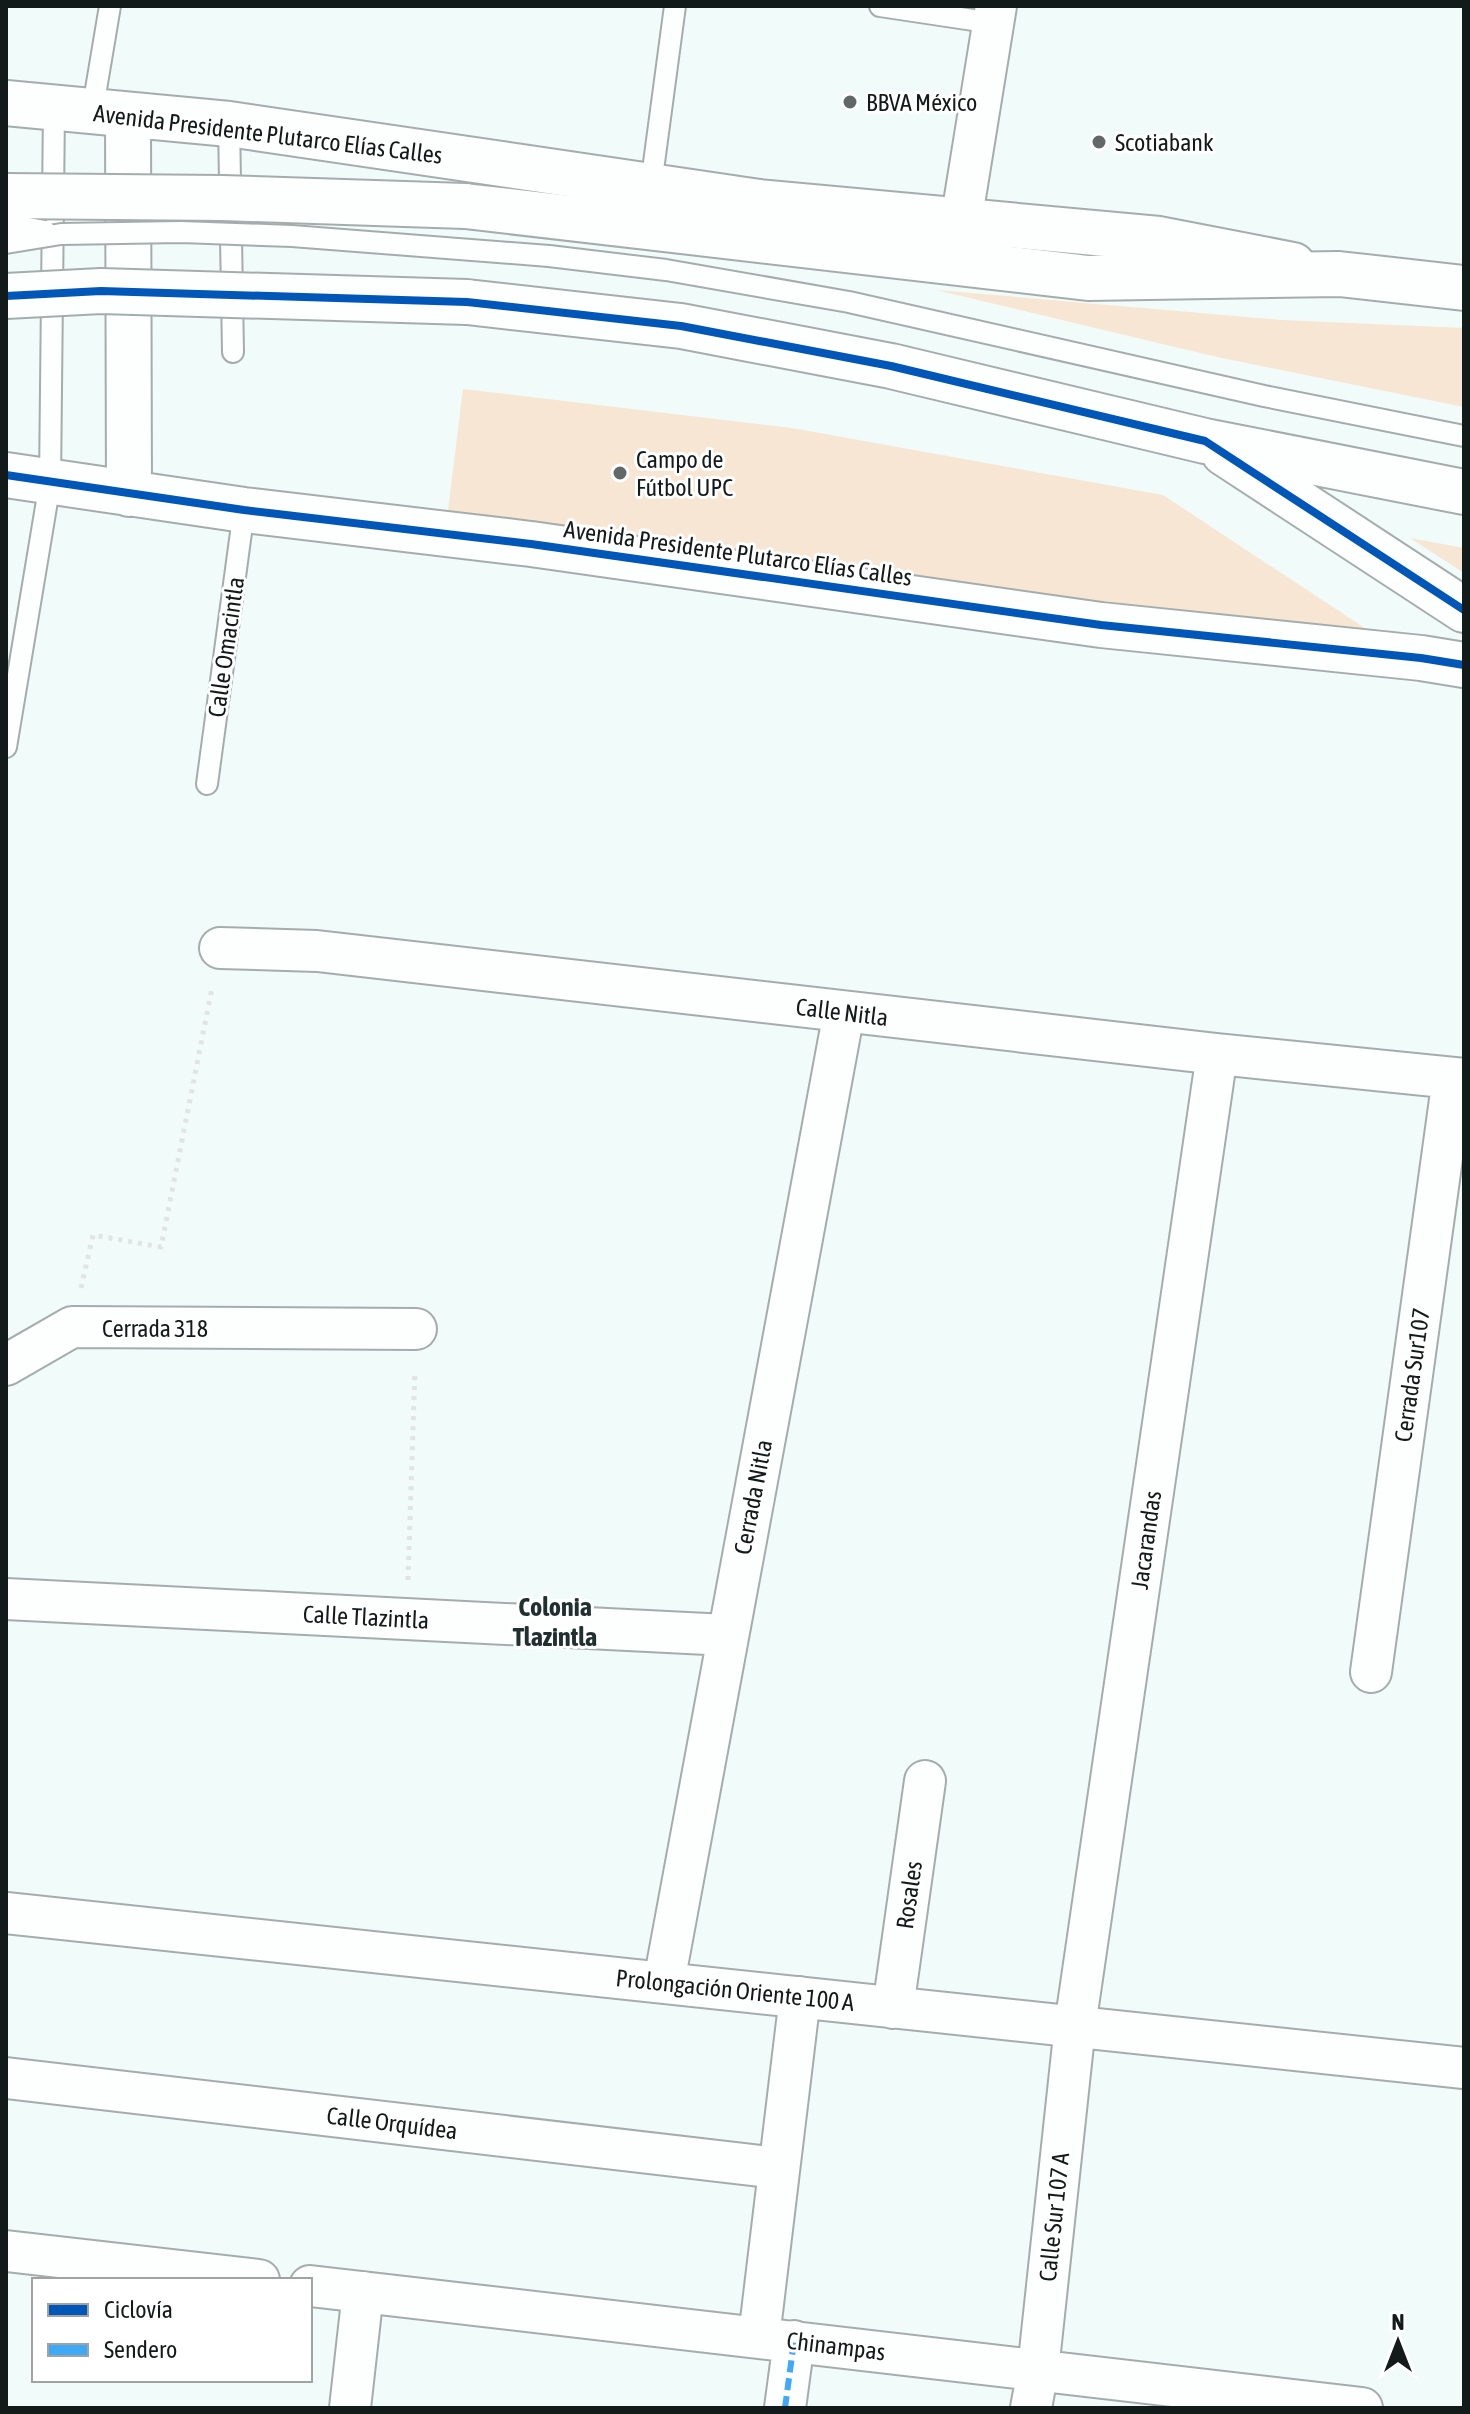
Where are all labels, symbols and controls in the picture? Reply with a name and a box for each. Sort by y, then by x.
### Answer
place label: BBVA México [866,89,977,116]
marker: BBVA México [841,93,859,111]
street label: Avenida Presidente Plutarco Elías Calles [92,99,444,169]
place label: Scotiabank [1115,129,1214,156]
marker: Scotiabank [1090,133,1108,151]
place label: Campo de Fútbol UPC [636,446,733,501]
marker: Campo de Fútbol UPC [611,464,629,482]
street label: Avenida Presidente Plutarco Elías Calles [562,515,914,591]
street label: Calle Omacintla [203,575,249,719]
street label: Calle Nitla [794,993,890,1031]
street label: Cerrada Sur107 [1389,1306,1435,1444]
street label: Cerrada 318 [102,1315,208,1342]
street label: Cerrada Nitla [729,1437,777,1557]
street label: Jacarandas [1126,1489,1166,1591]
district label: Colonia Tlazintla [513,1592,597,1652]
street label: Calle Tlazintla [302,1600,430,1634]
street label: Rosales [891,1859,927,1931]
street label: Prolongación Oriente 100 A [614,1964,856,2016]
street label: Calle Orquídea [325,2102,459,2144]
street label: Calle Sur 107 A [1034,2151,1074,2283]
legend [32,2278,312,2382]
text: Ciclovía [104,2296,173,2323]
north arrow [1358,2302,1438,2382]
text: N [1392,2309,1404,2335]
street label: Chinampas [785,2327,887,2365]
text: Sendero [104,2336,177,2363]

